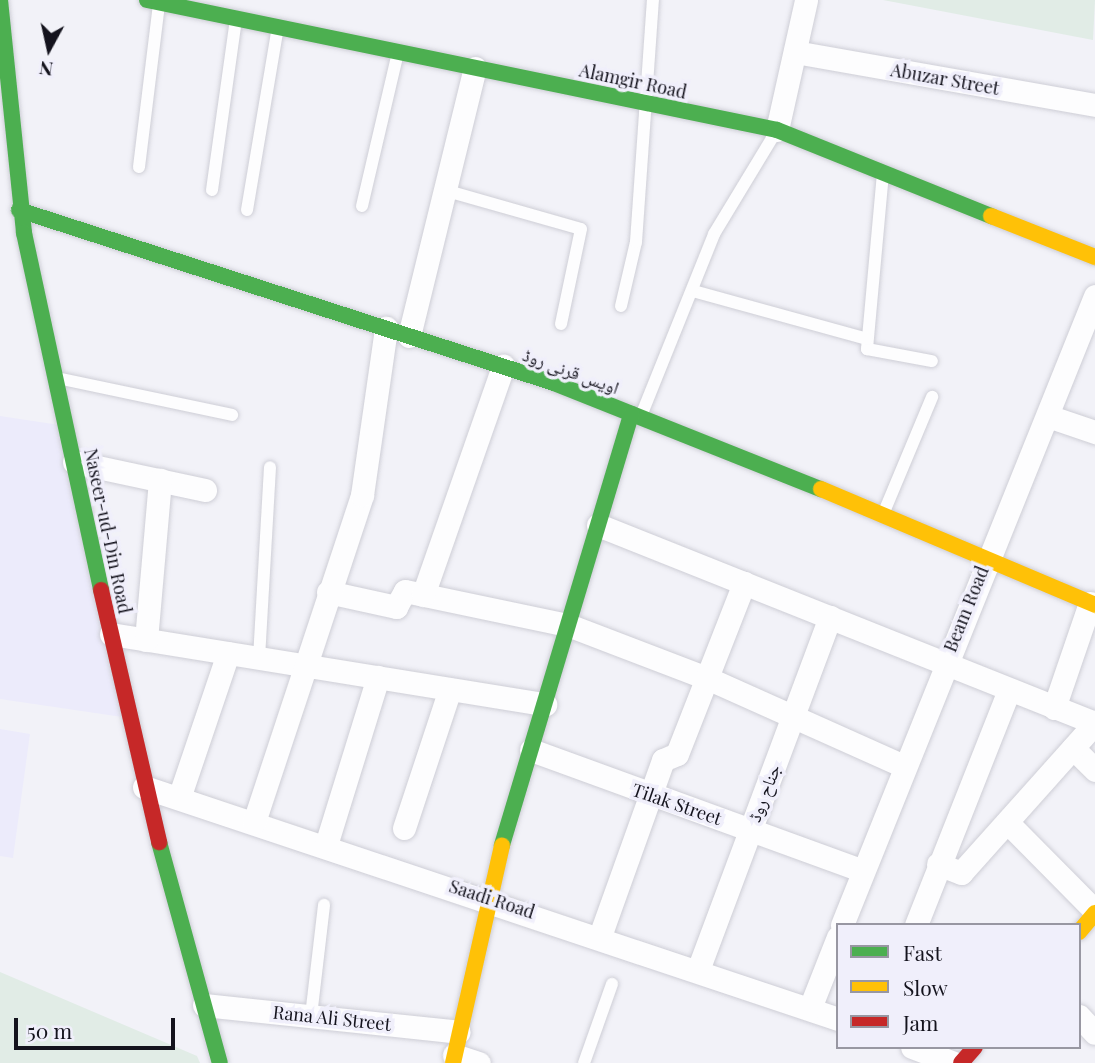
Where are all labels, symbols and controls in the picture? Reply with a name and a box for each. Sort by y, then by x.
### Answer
north arrow [14,14,84,84]
text: N [37,56,55,84]
street label: Alamgir Road [577,59,689,103]
street label: Abuzar Street [889,59,1001,99]
street label: اویس قرنی روڈ [520,344,622,398]
street label: Naseer-ud-Din Road [80,446,136,616]
street label: Beam Road [939,563,993,655]
street label: جناح روڈ [743,761,785,825]
street label: Tilak Street [629,779,725,829]
street label: Saadi Road [446,875,538,923]
legend [836,923,1081,1049]
text: Fast [903,938,942,966]
text: Slow [903,973,948,1001]
street label: Rana Ali Street [272,1001,392,1035]
scale bar [18,1004,178,1048]
text: Jam [903,1008,939,1036]
text: 50 m [27,1016,72,1044]

